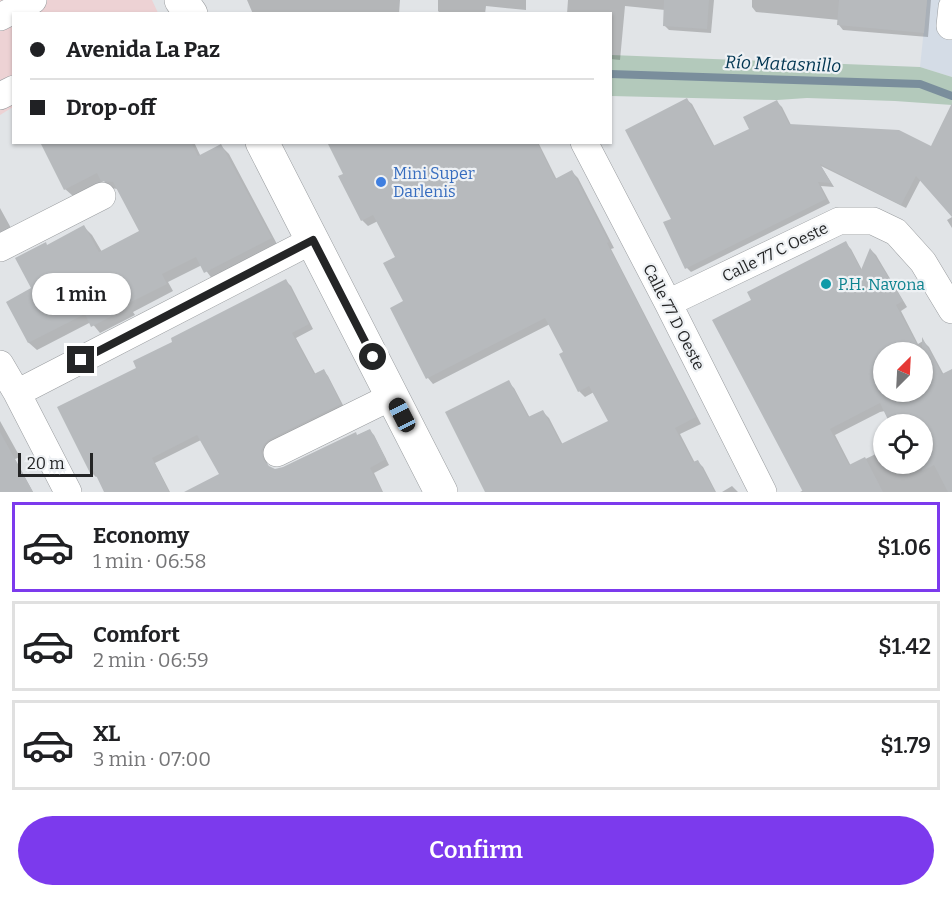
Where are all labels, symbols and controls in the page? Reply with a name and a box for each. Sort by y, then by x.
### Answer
text: Avenida La Paz [66,36,220,63]
water label: Río Matasnillo [724,51,842,77]
text: Drop-off [66,94,156,121]
place label: Mini Super Darlenis [393,164,475,201]
marker: Mini Super Darlenis [374,175,388,189]
street label: Calle 77 C Oeste [719,218,831,286]
street label: Calle 77 D Oeste [639,261,709,373]
callout: 1 min [32,273,130,315]
place label: P.H. Navona [838,275,925,294]
marker: P.H. Navona [819,277,833,291]
text: 1 min [56,282,107,306]
north arrow [873,342,933,402]
map controls [873,342,933,474]
route start [359,343,386,370]
route end [67,346,94,373]
car [386,395,418,435]
button: locate [873,414,933,474]
scale bar [18,450,93,478]
text: 20 m [27,454,64,473]
icon: car [21,520,75,574]
text: Economy [93,522,189,549]
text: $1.06 [877,534,931,561]
text: 1 min · 06:58 [93,549,207,573]
icon: car [21,619,75,673]
text: Comfort [93,621,180,648]
text: $1.42 [878,633,931,660]
text: 2 min · 06:59 [93,648,209,672]
icon: car [21,718,75,772]
text: XL [93,720,120,747]
text: $1.79 [880,732,931,759]
text: 3 min · 07:00 [93,747,211,771]
button: Confirm [18,816,934,885]

